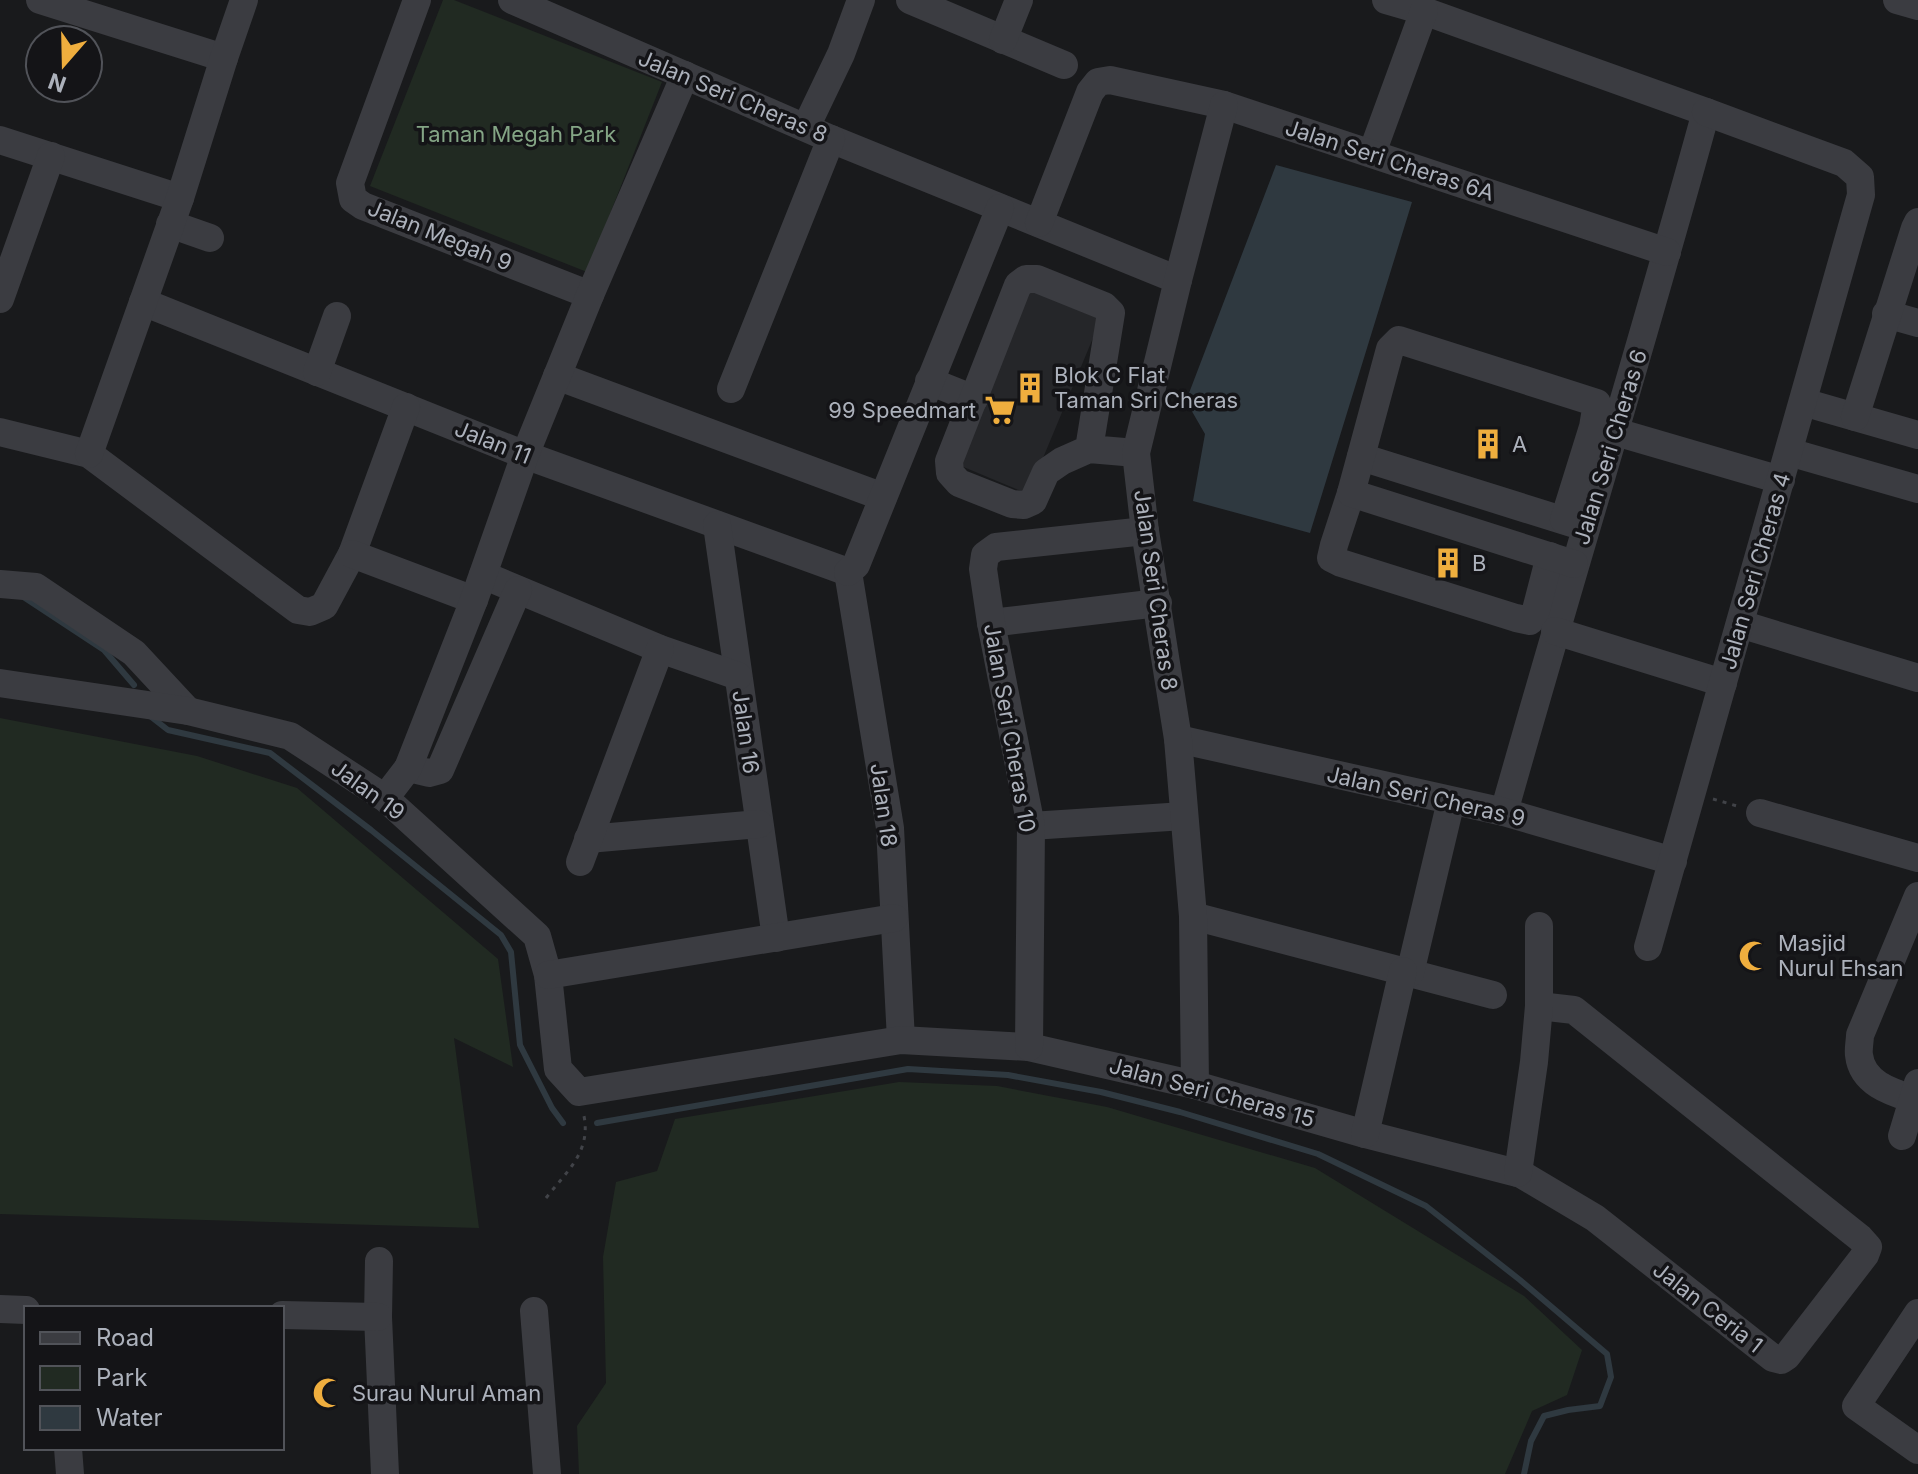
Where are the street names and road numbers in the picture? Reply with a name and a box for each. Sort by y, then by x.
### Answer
street label: Jalan Seri Cheras 8 [635,44,831,148]
street label: Jalan Seri Cheras 6A [1282,114,1498,206]
street label: Jalan Megah 9 [364,194,516,276]
street label: Jalan Seri Cheras 6 [1568,346,1652,548]
street label: Jalan 11 [451,415,535,469]
street label: Jalan Seri Cheras 4 [1714,470,1796,672]
street label: Jalan Seri Cheras 8 [1129,488,1183,692]
street label: Jalan Seri Cheras 10 [979,621,1041,835]
street label: Jalan 16 [727,688,765,776]
street label: Jalan 19 [326,755,410,825]
street label: Jalan 18 [865,761,903,849]
street label: Jalan Seri Cheras 9 [1324,761,1528,831]
street label: Jalan Seri Cheras 15 [1106,1052,1318,1132]
street label: Jalan Ceria 1 [1648,1256,1768,1358]

